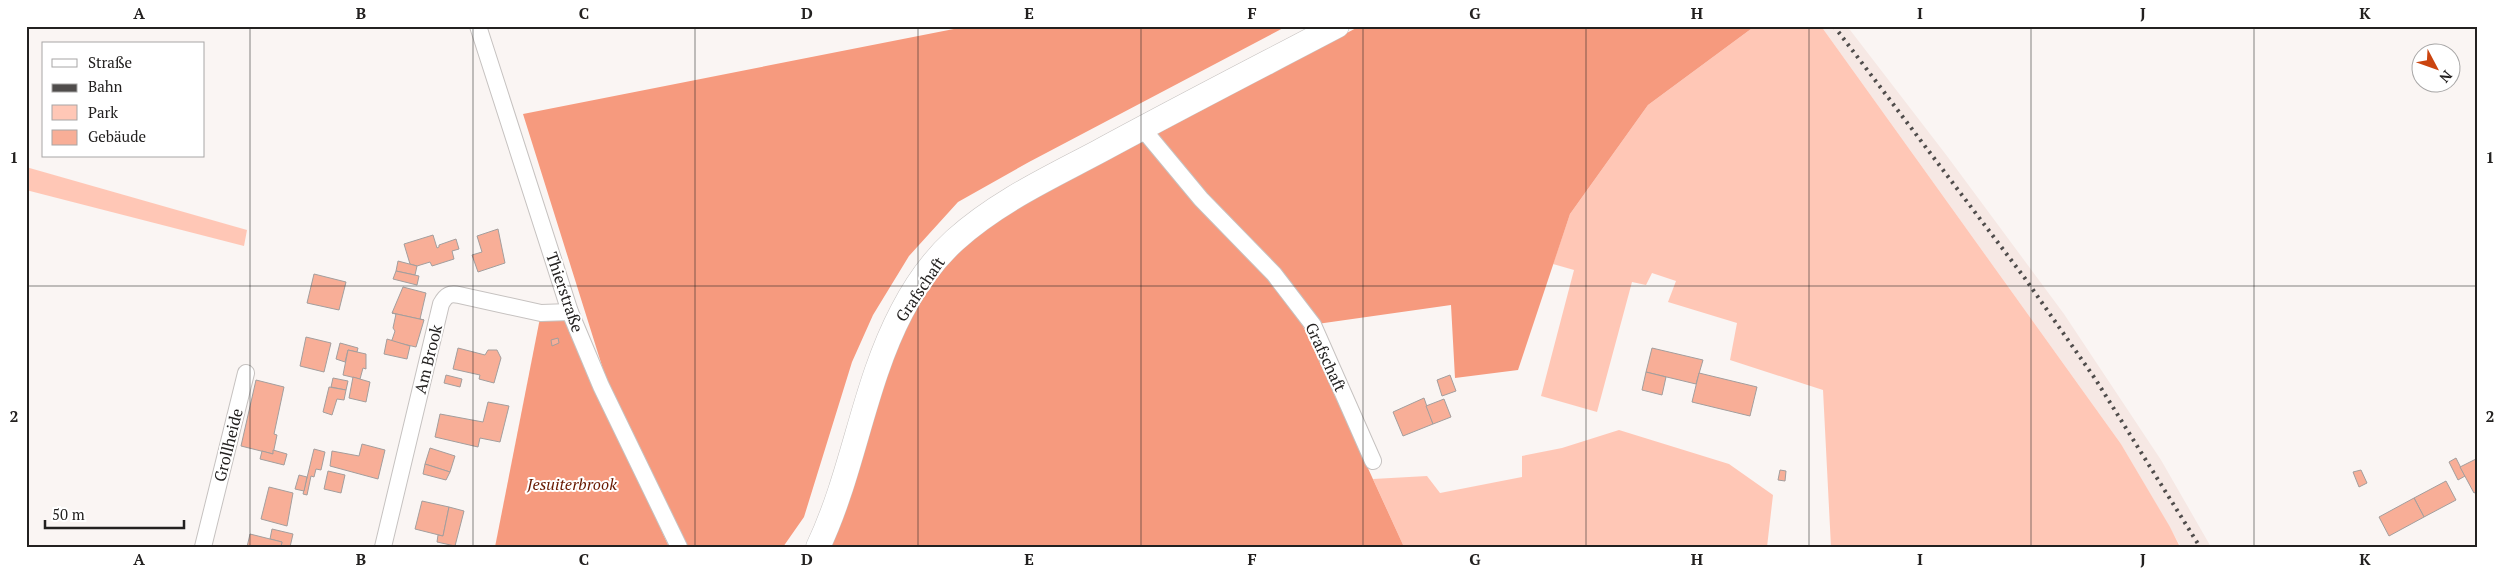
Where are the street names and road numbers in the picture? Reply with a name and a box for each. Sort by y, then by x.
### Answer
street label: Thierstraße [541,249,589,335]
street label: Grafschaft [890,252,950,326]
street label: Grafschaft [1300,319,1352,395]
street label: Am Brook [409,321,447,396]
street label: Grollheide [208,406,248,484]

